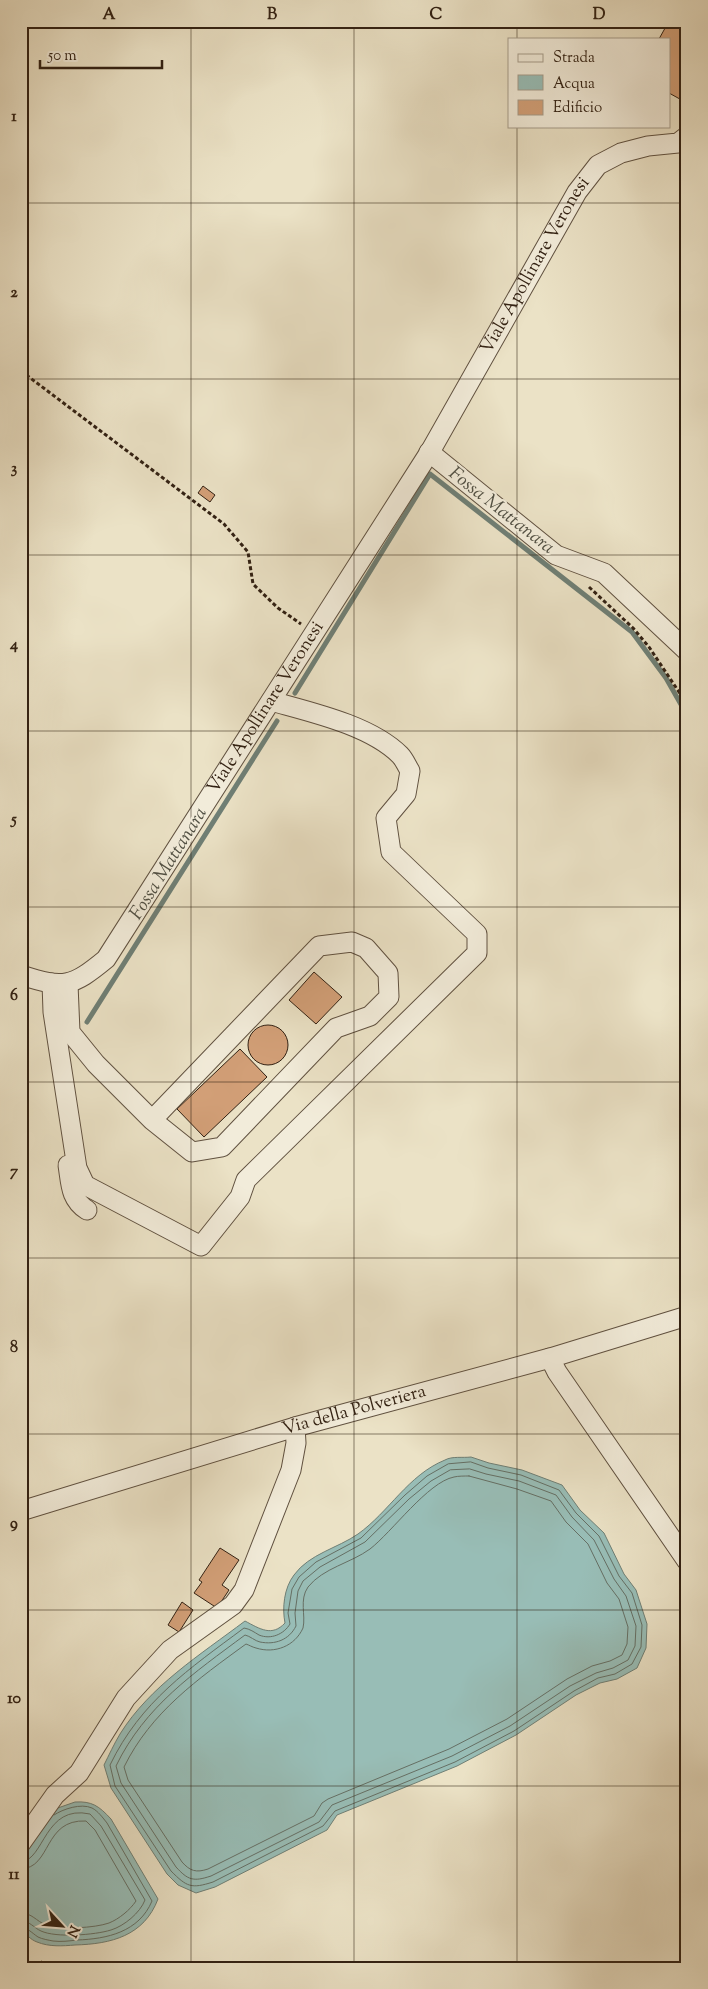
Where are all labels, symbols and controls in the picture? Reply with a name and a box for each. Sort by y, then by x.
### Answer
text: A [103,4,116,27]
text: B [267,4,277,27]
text: C [430,4,443,27]
text: D [593,4,606,27]
scale bar [40,38,162,70]
legend [508,38,670,128]
text: 50 m [47,46,77,67]
text: Strada [553,48,595,69]
text: Acqua [553,74,595,95]
text: Edificio [553,98,602,119]
text: 1 [11,106,17,129]
street label: Viale Apollinare Veronesi [475,172,597,359]
text: 2 [10,282,18,305]
text: 3 [11,458,18,481]
water label: Fossa Mattanara [442,461,560,561]
street label: Viale Apollinare Veronesi [202,617,331,799]
text: 4 [9,634,18,657]
water label: Fossa Mattanara [124,802,215,926]
text: 5 [9,809,17,832]
text: 6 [10,985,18,1008]
text: 7 [10,1161,19,1184]
text: 8 [10,1337,18,1360]
street label: Via della Polveriera [279,1379,429,1443]
text: 9 [10,1513,18,1536]
text: 10 [7,1688,21,1711]
text: 11 [9,1864,20,1887]
north arrow [38,1902,88,1952]
text: N [60,1921,83,1940]

